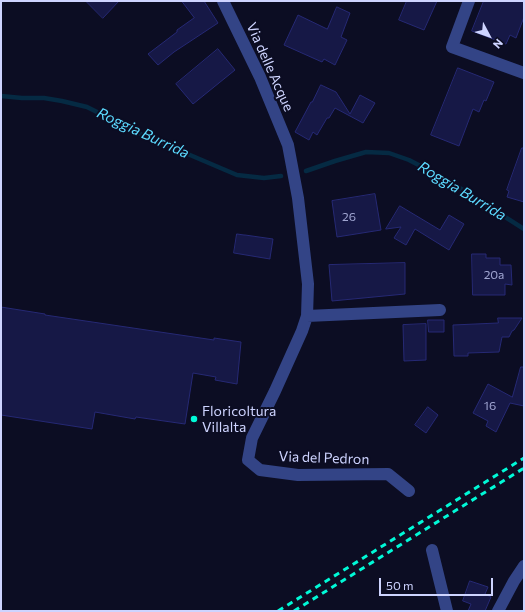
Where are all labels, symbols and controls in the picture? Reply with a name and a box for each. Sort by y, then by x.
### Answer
north arrow [469,16,509,56]
street label: Via delle Acque [243,20,297,114]
text: N [491,37,506,52]
water label: Roggia Burrida [94,104,192,162]
water label: Roggia Burrida [415,158,509,224]
house number: 26 [342,210,356,224]
house number: 20a [484,268,504,282]
house number: 16 [484,399,496,413]
place label: Floricoltura Villalta [202,403,276,436]
marker: Floricoltura Villalta [189,414,199,424]
street label: Via del Pedron [278,448,370,468]
scale bar [381,570,495,596]
text: 50 m [386,578,414,592]

